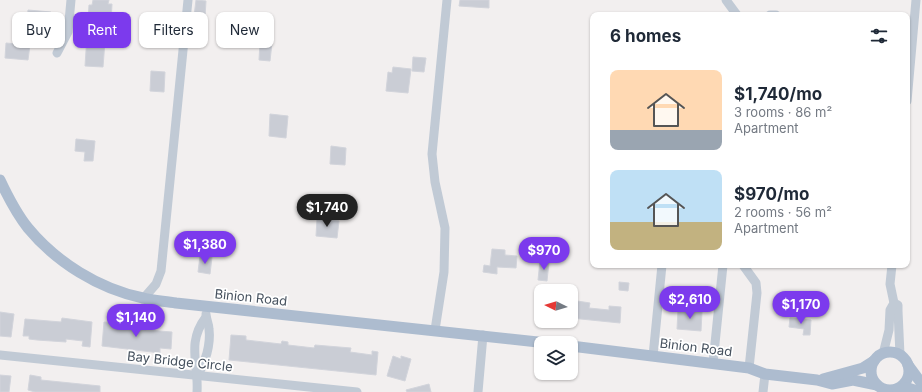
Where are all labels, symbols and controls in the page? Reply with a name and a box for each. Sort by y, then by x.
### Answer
chip: Buy [12,12,65,48]
chip: Rent [73,12,131,48]
chip: Filters [139,12,208,48]
chip: New [216,12,274,48]
icon: filters [868,25,890,47]
text: 6 homes [610,26,681,46]
text: $1,740/mo [734,84,822,104]
icon: home [642,86,690,134]
text: 3 rooms · 86 m² [734,104,832,120]
text: Apartment [734,120,799,136]
text: $970/mo [734,184,809,204]
icon: home [642,186,690,234]
pin: $1,740 [294,194,360,228]
text: $1,740 [306,199,348,215]
text: 2 rooms · 56 m² [734,204,832,220]
text: Apartment [734,220,799,236]
pin: $1,380 [172,231,238,265]
text: $1,380 [183,236,227,252]
pin: $970 [520,237,568,271]
text: $970 [528,242,560,258]
north arrow [534,284,578,328]
map controls [534,284,578,380]
street label: Binion Road [214,285,288,309]
pin: $2,610 [657,286,723,320]
text: $2,610 [668,291,712,307]
pin: $1,170 [768,291,834,325]
text: $1,170 [781,296,821,312]
pin: $1,140 [103,304,169,338]
text: $1,140 [116,309,156,325]
street label: Binion Road [659,335,733,359]
button: layers [534,336,578,380]
street label: Bay Bridge Circle [126,348,234,374]

